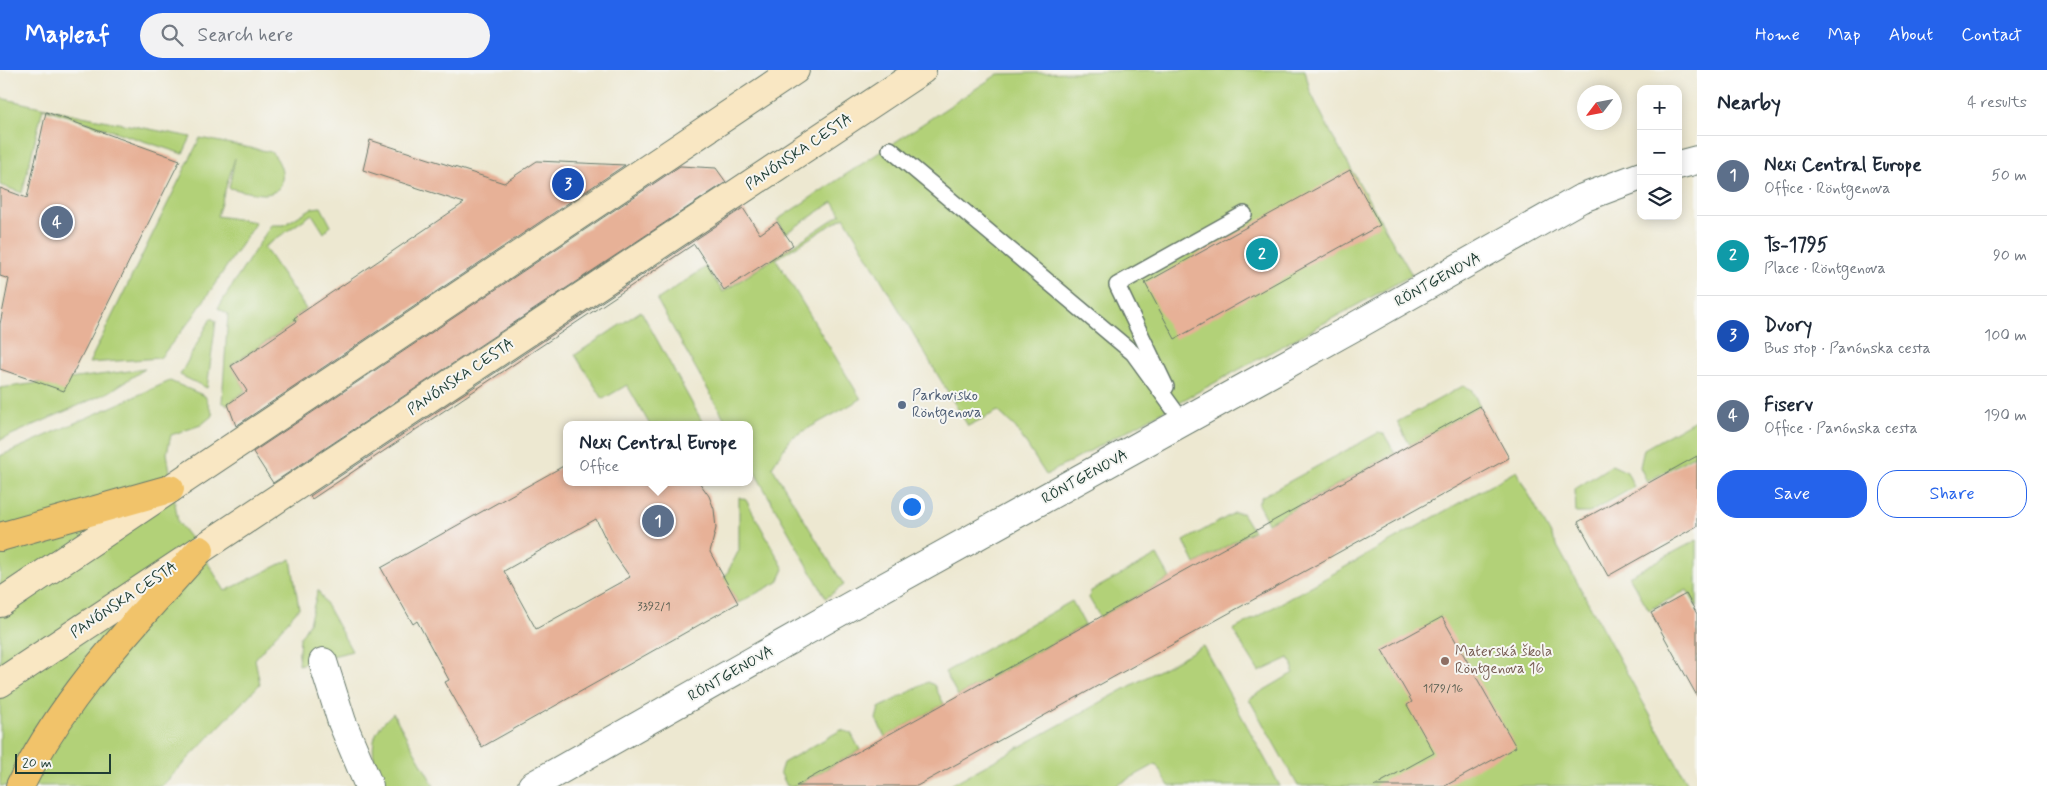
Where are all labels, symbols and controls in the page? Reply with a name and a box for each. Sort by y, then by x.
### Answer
search box [140,13,490,58]
text: Mapleaf [25,20,110,51]
icon: search [158,21,186,49]
text: Search here [198,23,293,48]
text: Home [1755,23,1800,47]
text: Map [1828,23,1861,47]
text: About [1889,23,1933,47]
text: Contact [1961,23,2022,47]
north arrow [1577,85,1622,130]
map controls [1637,85,1682,220]
button: + [1637,85,1682,130]
text: Nearby [1717,89,1781,117]
text: 4 results [1967,92,2027,113]
street label: PANÓNSKA CESTA [742,109,856,195]
button: − [1637,130,1682,175]
text: Nexi Central Europe [1764,153,1922,178]
pin: 3 [552,165,584,203]
text: 1 [1729,165,1737,186]
text: 50 m [1991,165,2027,186]
button: layers [1637,175,1682,220]
text: Office · Röntgenova [1764,178,1891,199]
pin: 4 [41,203,73,241]
text: Ts-1795 [1764,233,1828,258]
pin: 2 [1246,235,1278,273]
text: 2 [1729,245,1737,266]
text: 90 m [1993,245,2027,266]
street label: RÖNTGENOVA [1391,248,1485,312]
text: Place · Röntgenova [1764,258,1886,279]
text: Dvory [1764,313,1812,338]
text: 3 [1729,325,1737,346]
text: 100 m [1984,325,2027,346]
street label: PANÓNSKA CESTA [404,334,518,420]
text: Bus stop · Panónska cesta [1764,338,1931,359]
place label: Parkovisko Röntgenova [912,386,982,424]
text: Fiserv [1764,393,1813,418]
marker: Parkovisko Röntgenova [896,399,908,411]
text: 4 [1728,405,1738,426]
text: 190 m [1984,405,2027,426]
text: Office · Panónska cesta [1764,418,1918,439]
popup [563,421,753,486]
text: Nexi Central Europe [579,431,737,456]
street label: RÖNTGENOVA [1038,445,1132,509]
text: Office [579,456,619,477]
button: Save [1717,470,1867,518]
button: Share [1877,470,2027,518]
your location [899,494,925,520]
pin: 1 [642,502,674,540]
street label: PANÓNSKA CESTA [67,557,181,643]
house number: 3392/1 [637,599,671,615]
street label: RÖNTGENOVA [685,641,777,707]
place label: Materská škola Röntgenova 16 [1455,642,1552,680]
marker: Materská škola Röntgenova 16 [1439,655,1451,667]
house number: 1179/16 [1423,681,1464,697]
scale bar [15,751,111,774]
text: 20 m [22,754,52,772]

